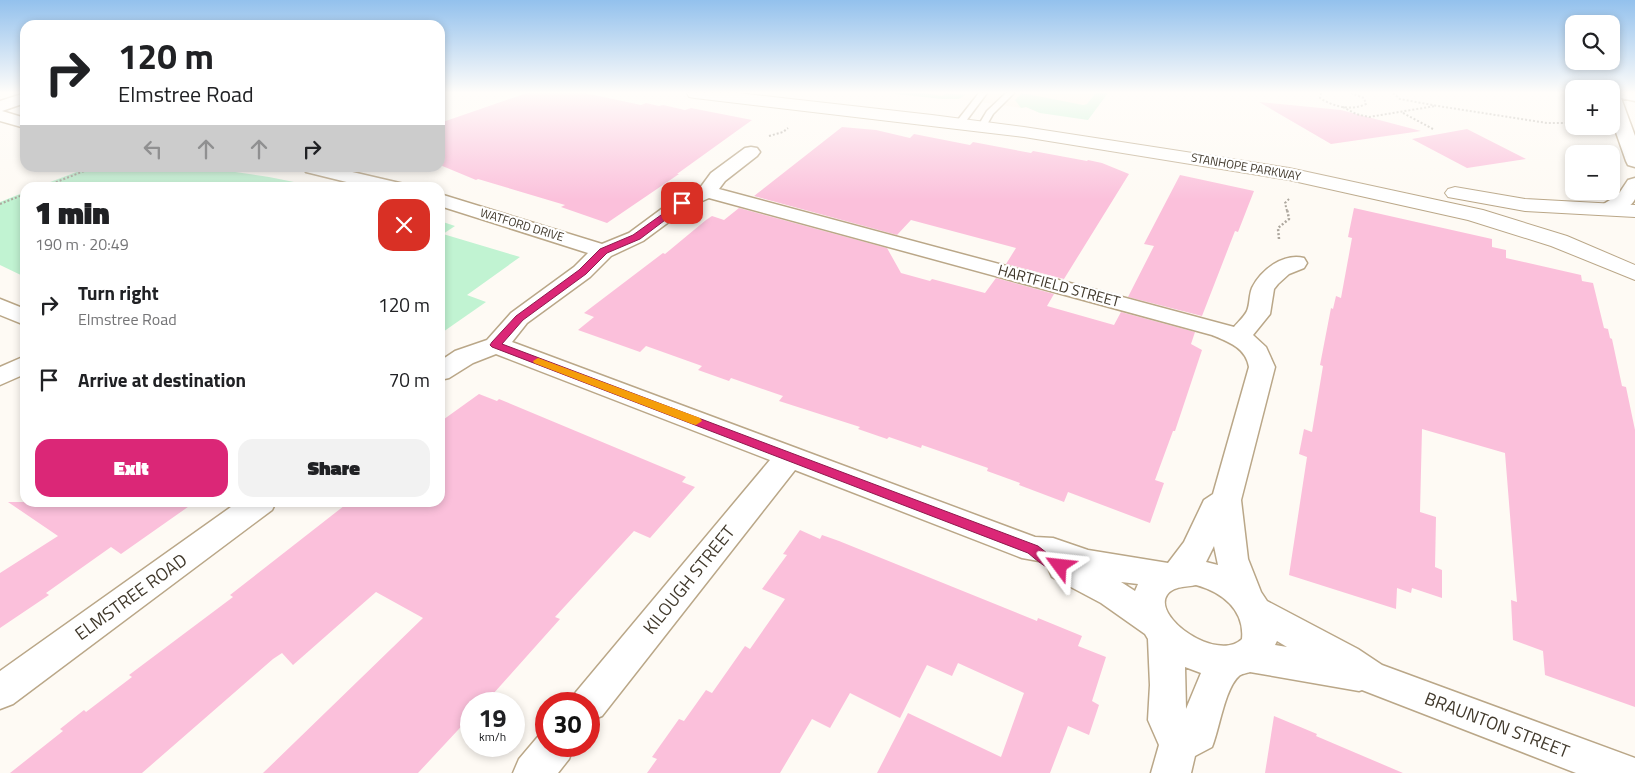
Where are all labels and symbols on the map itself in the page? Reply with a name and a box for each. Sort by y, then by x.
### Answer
street label: STANHOPE PARKWAY [1190,147,1303,186]
pin [661,182,703,224]
street label: WATFORD DRIVE [478,203,567,246]
street label: HARTFIELD STREET [995,258,1123,313]
street label: KILOUGH STREET [636,519,741,640]
position arrow [1033,539,1085,591]
street label: ELMSTREE ROAD [69,547,192,647]
street label: BRAUNTON STREET [1421,684,1574,765]
speed limit sign: 30 [535,692,600,757]

